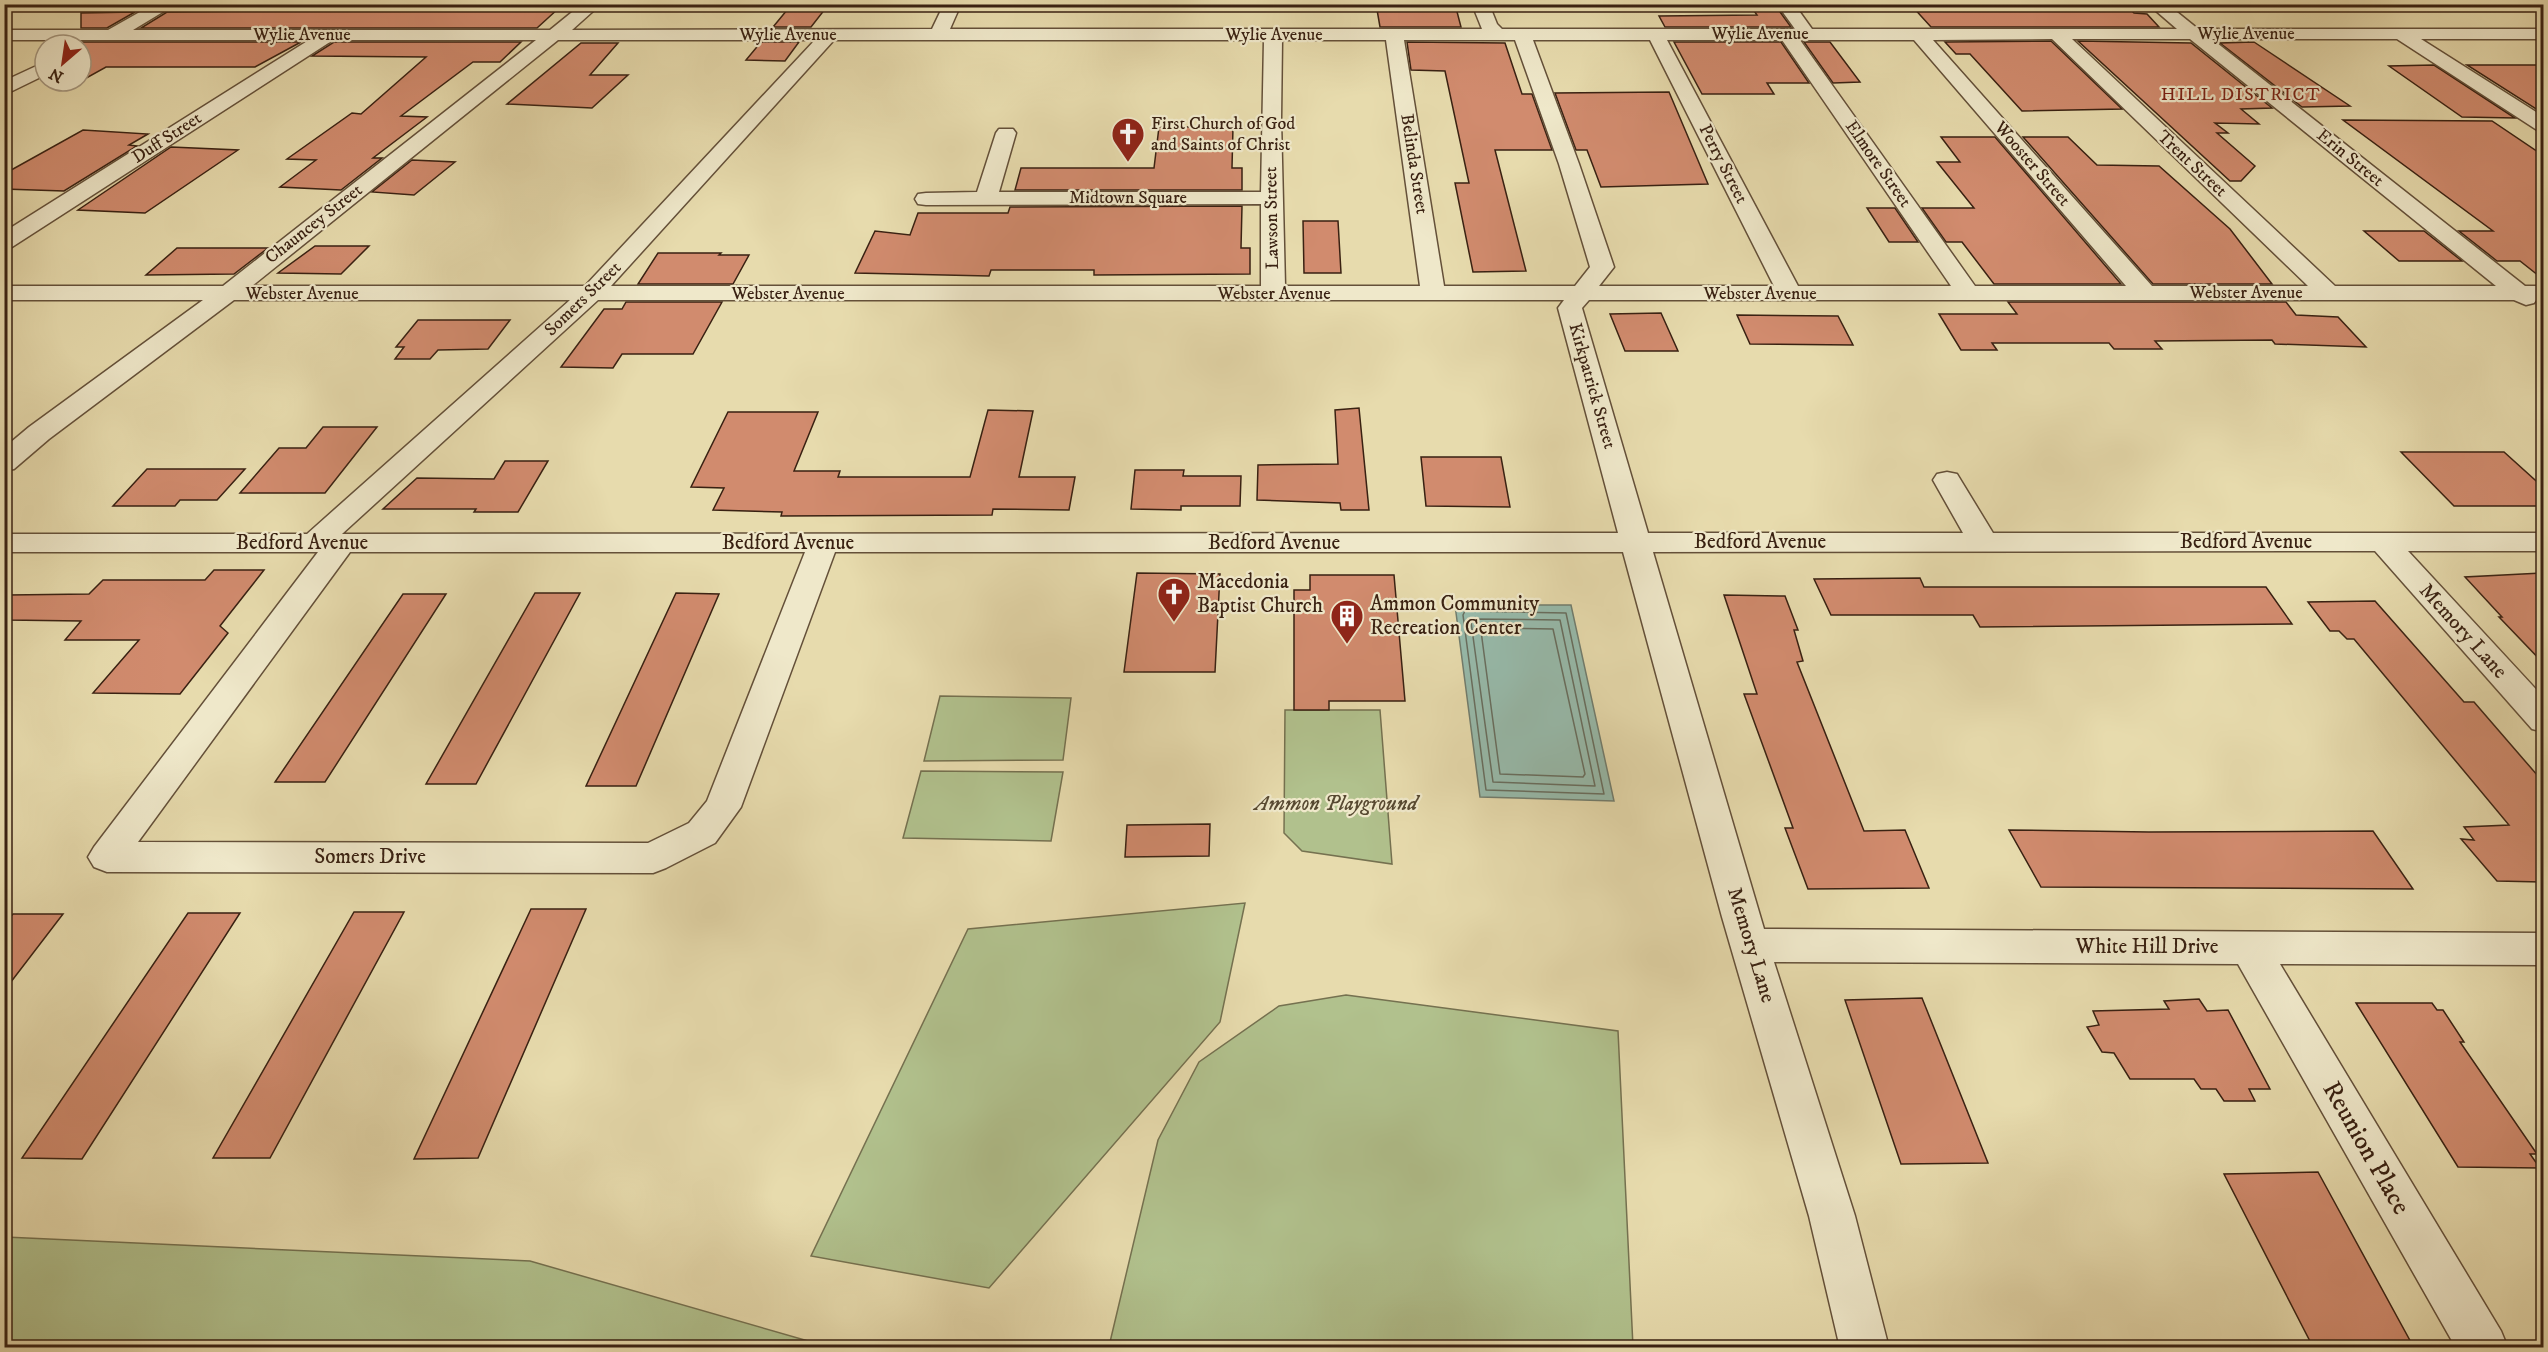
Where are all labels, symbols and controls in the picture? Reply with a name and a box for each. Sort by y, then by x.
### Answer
street label: Wylie Avenue [1710,23,1809,45]
street label: Wylie Avenue [2196,23,2295,45]
street label: Wylie Avenue [252,24,351,46]
street label: Wylie Avenue [738,24,837,46]
street label: Wylie Avenue [1224,24,1323,46]
north arrow [33,33,93,93]
text: N [46,63,67,87]
district label: HILL DISTRICT [2161,84,2321,106]
street label: Duff Street [128,107,206,169]
street label: Belinda Street [1395,112,1433,216]
place label: First Church of God and Saints of Christ [1151,113,1295,156]
church icon: First Church of God and Saints of Christ [1110,116,1146,163]
street label: Elmore Street [1840,116,1916,212]
street label: Wooster Street [1988,116,2075,211]
street label: Perry Street [1694,121,1752,208]
street label: Erin Street [2312,124,2388,192]
street label: Trent Street [2153,126,2232,202]
street label: Lawson Street [1260,166,1284,270]
street label: Chauncey Street [261,179,367,269]
street label: Midtown Square [1069,187,1187,209]
street label: Somers Street [540,257,626,341]
street label: Webster Avenue [2188,282,2303,304]
street label: Webster Avenue [244,283,359,305]
street label: Webster Avenue [730,283,845,305]
street label: Webster Avenue [1216,283,1331,305]
street label: Webster Avenue [1702,283,1817,305]
street label: Kirkpatrick Street [1564,321,1621,452]
street label: Bedford Avenue [1694,529,1827,555]
street label: Bedford Avenue [2180,529,2313,555]
street label: Bedford Avenue [236,530,369,556]
street label: Bedford Avenue [722,530,855,556]
street label: Bedford Avenue [1208,530,1341,556]
place label: Macedonia Baptist Church [1197,569,1323,619]
church icon: Macedonia Baptist Church [1156,576,1192,623]
street label: Memory Lane [2413,578,2513,684]
place label: Ammon Community Recreation Center [1370,591,1540,641]
building icon: Ammon Community Recreation Center [1329,598,1365,645]
park label: Ammon Playground [1253,791,1420,817]
street label: Somers Drive [314,844,426,870]
street label: Memory Lane [1721,884,1781,1006]
street label: White Hill Drive [2074,934,2219,960]
street label: Reunion Place [2315,1076,2417,1220]

